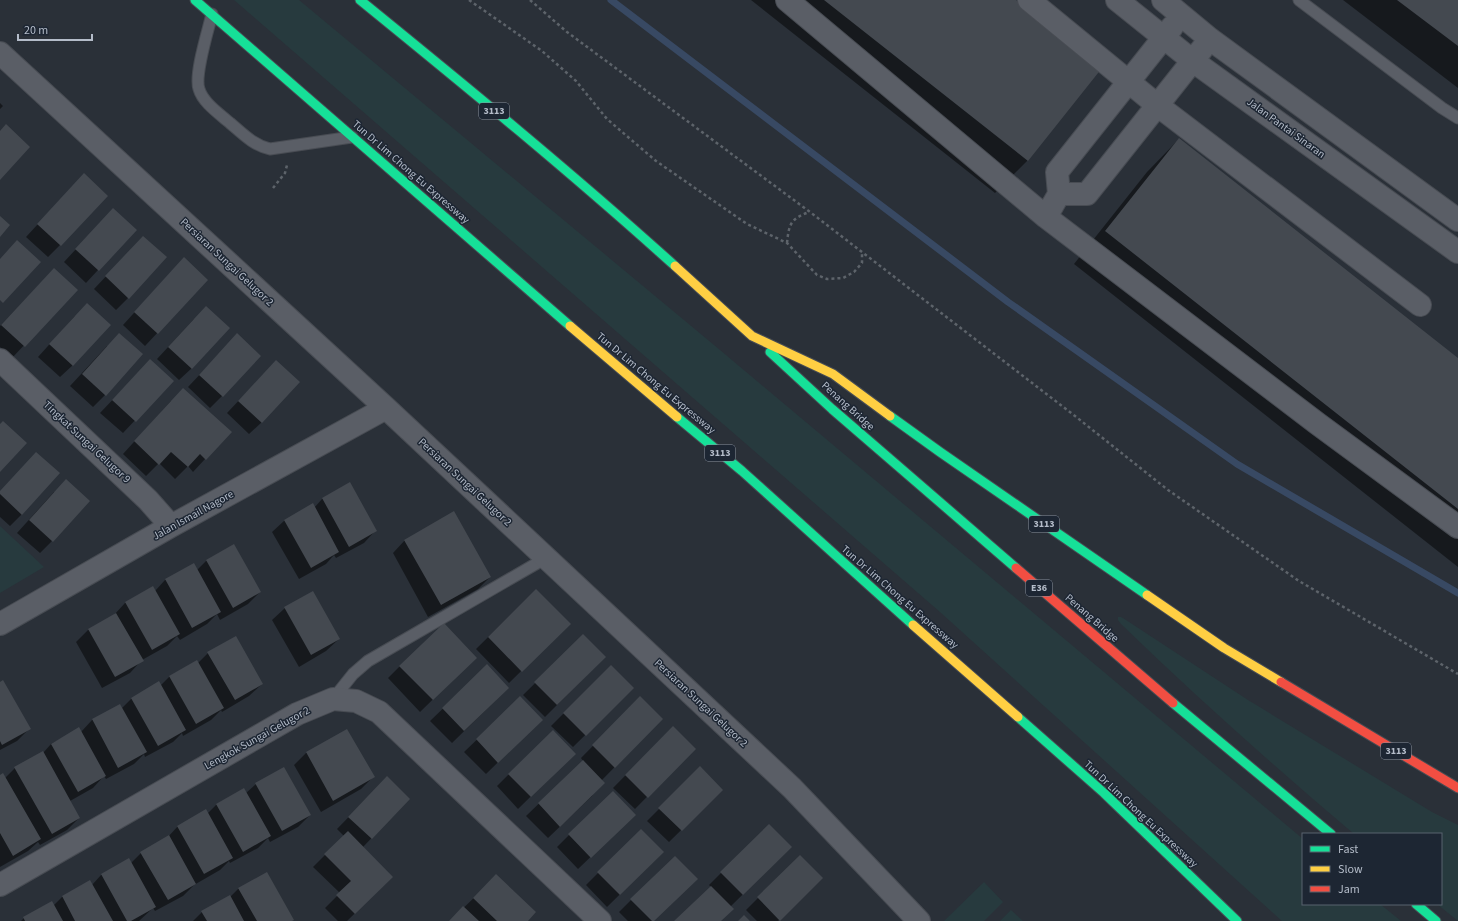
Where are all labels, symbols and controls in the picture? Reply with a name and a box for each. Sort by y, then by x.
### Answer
scale bar [18,16,92,42]
text: 20 m [24,22,48,39]
street label: Jalan Pantai Sinaran [1244,94,1328,162]
road number: 3113 [479,103,509,119]
street label: Tun Dr Lim Chong Eu Expressway [349,117,473,227]
street label: Persiaran Sungai Gelugor 2 [177,215,277,309]
street label: Tun Dr Lim Chong Eu Expressway [593,329,719,437]
street label: Penang Bridge [818,378,878,434]
street label: Tingkat Sungai Gelugor 9 [40,398,134,486]
street label: Persiaran Sungai Gelugor 2 [415,435,515,529]
road number: 3113 [705,445,735,461]
street label: Jalan Ismail Nagore [150,486,237,543]
road number: 3113 [1029,516,1059,532]
street label: Tun Dr Lim Chong Eu Expressway [838,542,962,652]
road number: E36 [1026,580,1052,596]
street label: Penang Bridge [1062,590,1122,646]
street label: Persiaran Sungai Gelugor 2 [651,656,751,750]
street label: Lengkok Sungai Gelugor 2 [201,703,313,773]
road number: 3113 [1381,743,1411,759]
street label: Tun Dr Lim Chong Eu Expressway [1081,757,1201,871]
legend [1302,833,1442,905]
text: Fast [1338,841,1358,858]
text: Slow [1338,861,1363,878]
text: Jam [1338,881,1360,898]

